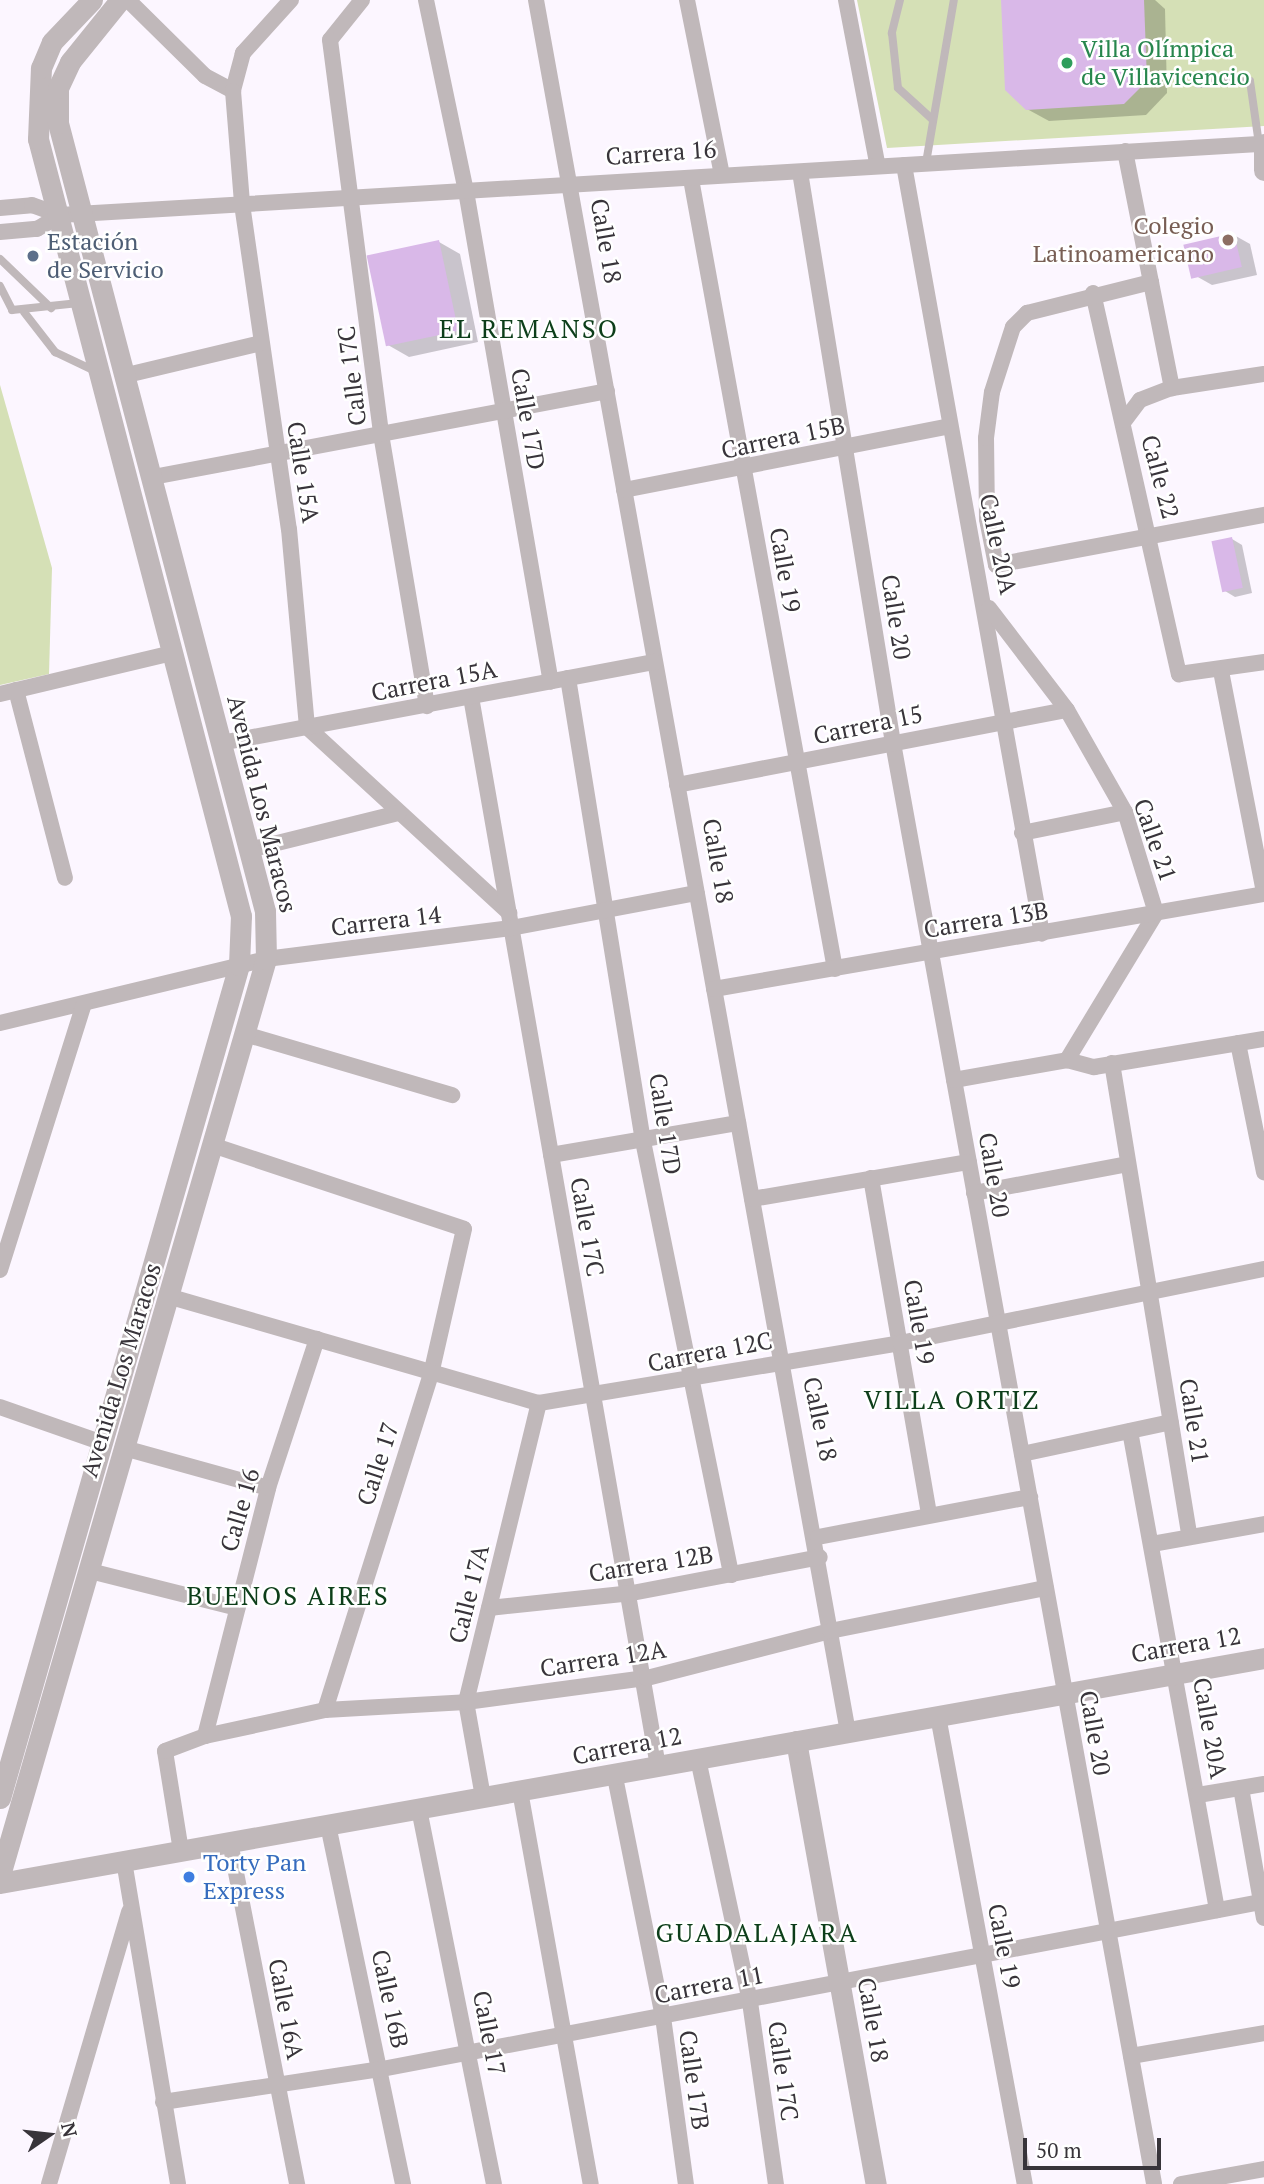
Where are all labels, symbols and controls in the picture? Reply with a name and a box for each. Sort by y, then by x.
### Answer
place label: Villa Olímpica de Villavicencio [1081,35,1251,91]
marker: Villa Olímpica de Villavicencio [1059,55,1075,71]
street label: Carrera 16 [605,135,717,171]
street label: Calle 18 [584,196,628,286]
place label: Colegio Latinoamericano [1033,212,1214,268]
place label: Estación de Servicio [47,228,164,284]
marker: Colegio Latinoamericano [1220,232,1236,248]
marker: Estación de Servicio [25,248,41,264]
district label: EL REMANSO [440,313,618,345]
street label: Calle 17C [332,325,372,427]
street label: Calle 17D [505,366,551,472]
street label: Carrera 15B [719,411,847,465]
street label: Calle 15A [281,419,325,525]
street label: Calle 22 [1135,432,1185,522]
street label: Calle 20A [973,491,1023,597]
street label: Calle 19 [763,525,807,615]
street label: Calle 20 [875,573,917,661]
street label: Carrera 15A [369,655,499,707]
street label: Avenida Los Maracos [221,693,303,915]
street label: Carrera 15 [811,699,925,751]
street label: Calle 21 [1127,795,1183,885]
street label: Calle 18 [696,816,740,906]
street label: Carrera 13B [922,896,1050,944]
street label: Carrera 14 [329,900,443,942]
street label: Calle 17D [643,1071,687,1177]
street label: Calle 20 [972,1130,1016,1220]
street label: Calle 17C [564,1175,610,1279]
street label: Avenida Los Maracos [75,1259,167,1481]
street label: Calle 19 [897,1277,941,1367]
street label: Carrera 12C [645,1326,775,1378]
street label: Calle 18 [797,1374,843,1464]
street label: Calle 21 [1173,1377,1215,1465]
district label: VILLA ORTIZ [865,1384,1039,1416]
street label: Calle 17 [351,1419,405,1509]
street label: Calle 16 [214,1465,266,1555]
street label: Carrera 12B [587,1540,715,1588]
street label: Calle 17A [443,1542,495,1646]
district label: BUENOS AIRES [188,1580,388,1612]
street label: Carrera 12 [1129,1621,1243,1669]
street label: Carrera 12A [538,1635,668,1683]
street label: Calle 20A [1187,1675,1233,1781]
street label: Calle 20 [1073,1688,1117,1778]
street label: Carrera 12 [570,1721,684,1771]
place label: Torty Pan Express [203,1849,306,1905]
marker: Torty Pan Express [181,1869,197,1885]
street label: Calle 19 [982,1901,1026,1991]
district label: GUADALAJARA [657,1917,857,1949]
street label: Calle 16B [365,1947,415,2051]
street label: Calle 16A [262,1956,310,2062]
street label: Carrera 11 [652,1960,766,2010]
street label: Calle 18 [851,1975,895,2065]
street label: Calle 17 [467,1988,511,2078]
street label: Calle 17C [762,2019,804,2123]
street label: Calle 17B [673,2028,715,2132]
north arrow [14,2100,84,2170]
text: N [56,2120,84,2140]
scale bar [1026,2124,1164,2168]
text: 50 m [1036,2136,1082,2164]

